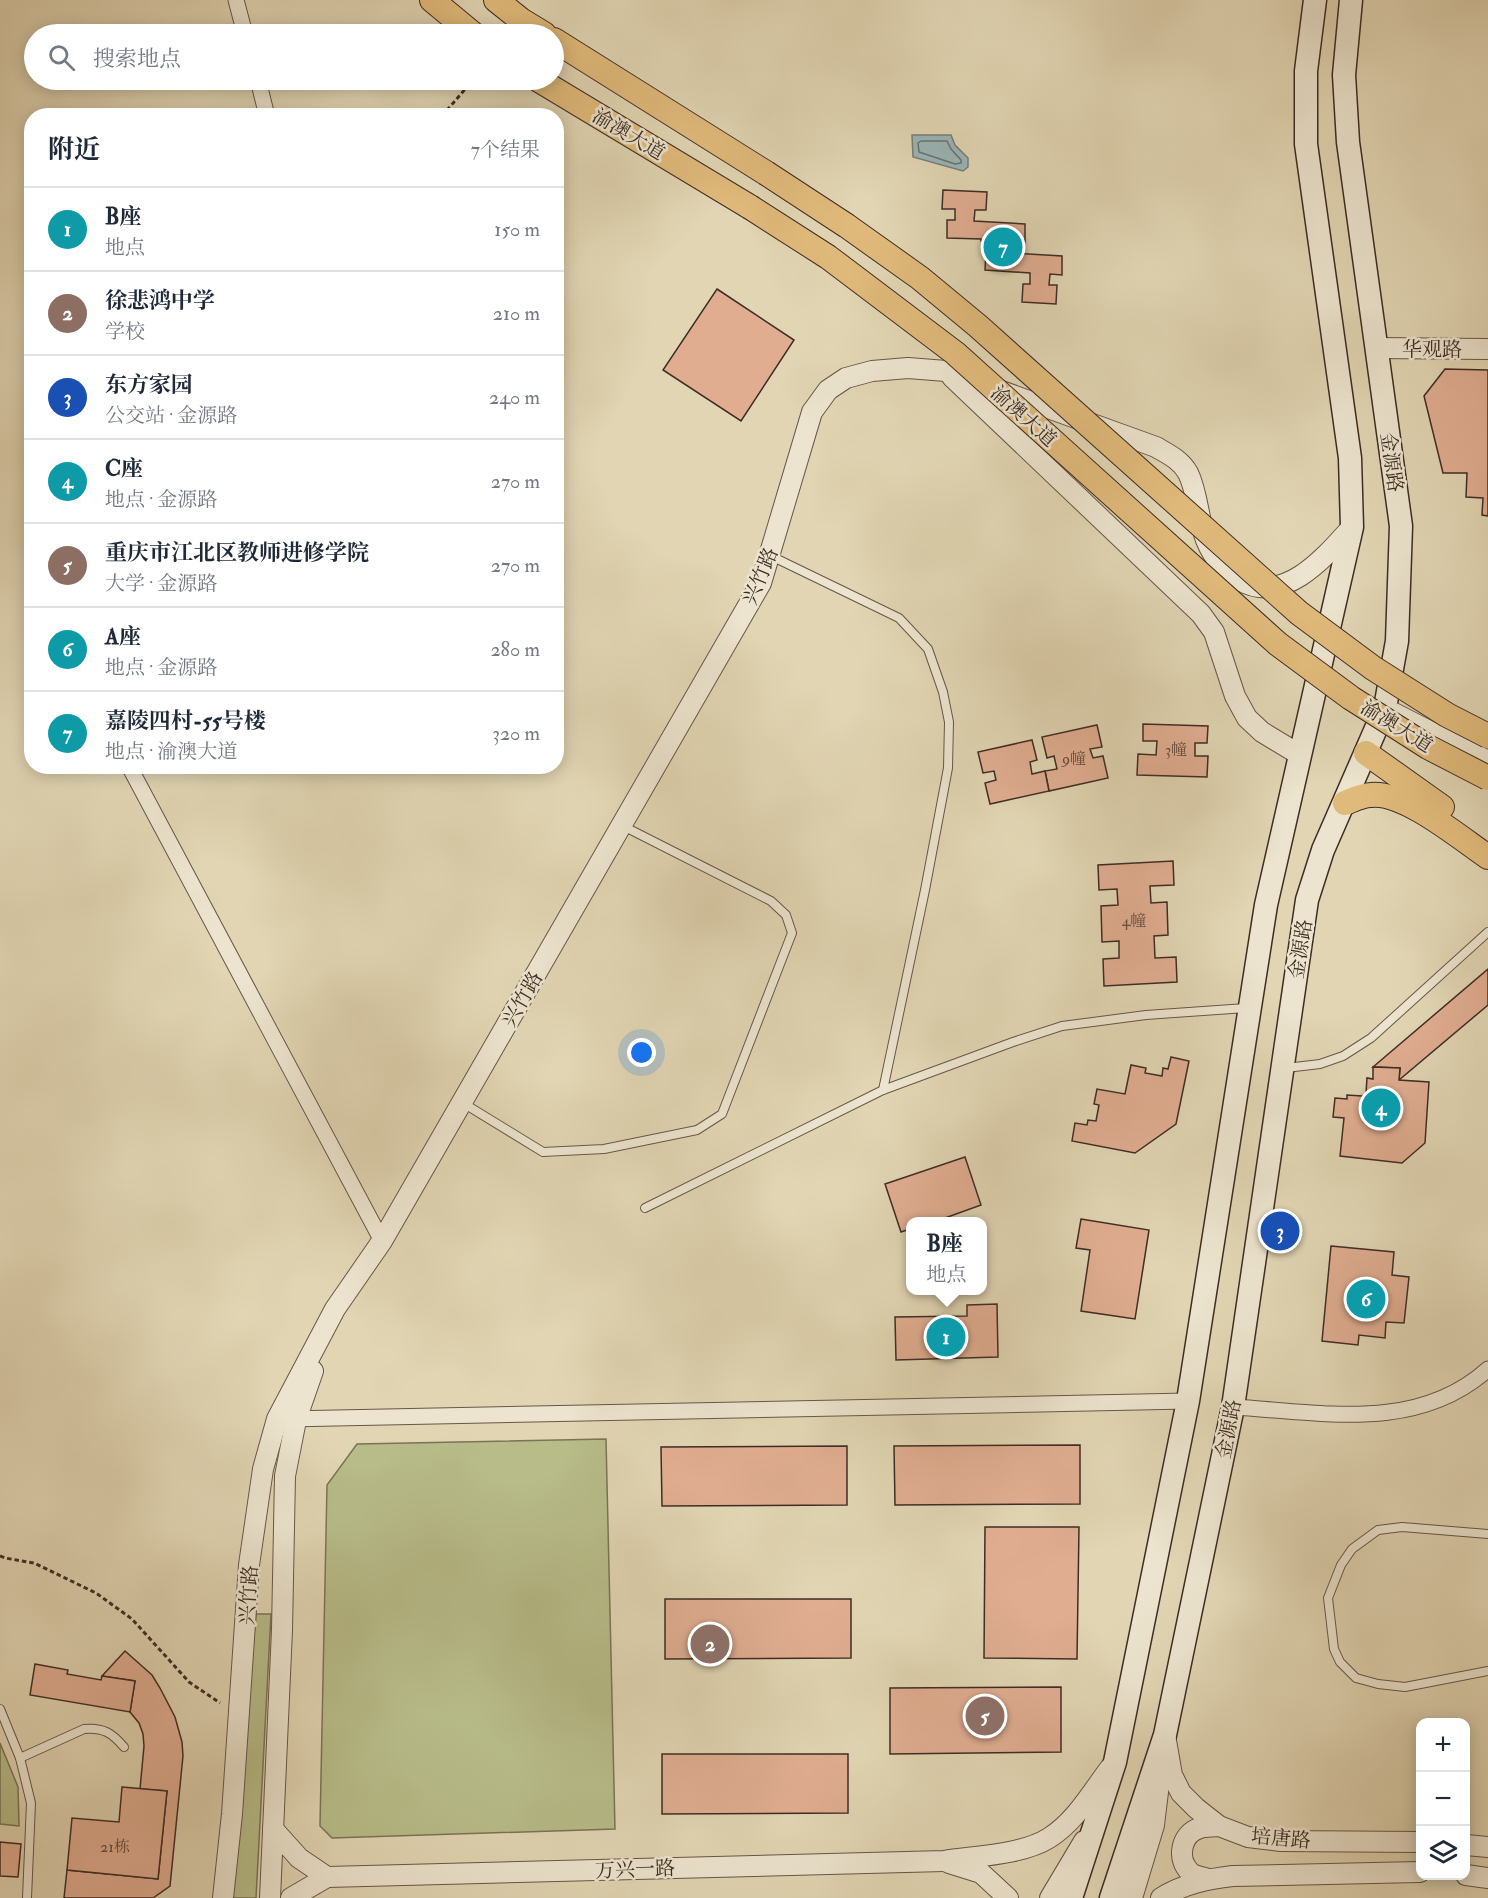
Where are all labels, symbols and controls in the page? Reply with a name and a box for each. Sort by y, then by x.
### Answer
search box [24,24,564,90]
icon: search [45,41,78,74]
text: 搜索地点 [93,45,181,73]
street label: 渝澳大道 [588,103,669,166]
text: 附近 [48,134,100,166]
text: 7个结果 [471,137,540,162]
text: B座 [105,203,141,231]
text: 1 [64,217,71,242]
text: 150 m [494,217,540,242]
pin: 7 [984,224,1022,270]
text: 地点 [105,235,145,260]
text: 徐悲鸿中学 [105,287,215,315]
text: 2 [62,301,73,326]
text: 210 m [493,301,540,326]
text: 学校 [105,319,145,344]
street label: 华观路 [1402,337,1462,362]
text: 东方家园 [105,371,193,399]
street label: 渝澳大道 [986,380,1062,452]
text: 3 [64,385,71,410]
text: 240 m [489,385,540,410]
text: 公交站 · 金源路 [105,403,237,428]
street label: 金源路 [1375,431,1408,494]
text: C座 [105,455,143,483]
text: 4 [62,469,73,494]
text: 270 m [491,469,540,494]
text: 地点 · 金源路 [105,487,217,512]
text: 重庆市江北区教师进修学院 [105,539,369,567]
street label: 兴竹路 [737,544,784,609]
text: 5 [63,553,72,578]
text: 270 m [491,553,540,578]
text: 大学 · 金源路 [105,571,217,596]
text: A座 [105,623,141,651]
text: 6 [62,637,73,662]
text: 280 m [490,637,540,662]
text: 地点 · 金源路 [105,655,217,680]
street label: 渝澳大道 [1356,695,1437,758]
text: 嘉陵四村-55号楼 [105,707,266,735]
text: 7 [63,721,72,746]
text: 320 m [492,721,540,746]
text: 地点 · 渝澳大道 [105,739,237,764]
house number: 3幢 [1165,740,1187,760]
house number: 9幢 [1061,749,1086,769]
house number: 4幢 [1122,911,1146,931]
street label: 金源路 [1283,917,1318,981]
street label: 兴竹路 [497,967,548,1031]
your location [627,1038,656,1067]
pin: 4 [1362,1086,1400,1130]
pin: 3 [1260,1208,1300,1254]
popup [906,1217,987,1295]
text: B座 [927,1230,963,1258]
text: 地点 [927,1262,967,1287]
pin: 6 [1346,1276,1386,1322]
pin: 1 [926,1314,966,1360]
street label: 金源路 [1210,1397,1246,1461]
street label: 兴竹路 [234,1564,263,1626]
pin: 2 [690,1622,730,1666]
pin: 5 [966,1694,1004,1738]
map controls [1416,1718,1470,1880]
button: + [1416,1718,1470,1772]
button: − [1416,1772,1470,1826]
street label: 培唐路 [1250,1823,1312,1854]
button: layers [1416,1826,1470,1880]
house number: 21栋 [100,1837,130,1857]
street label: 万兴一路 [595,1856,675,1883]

